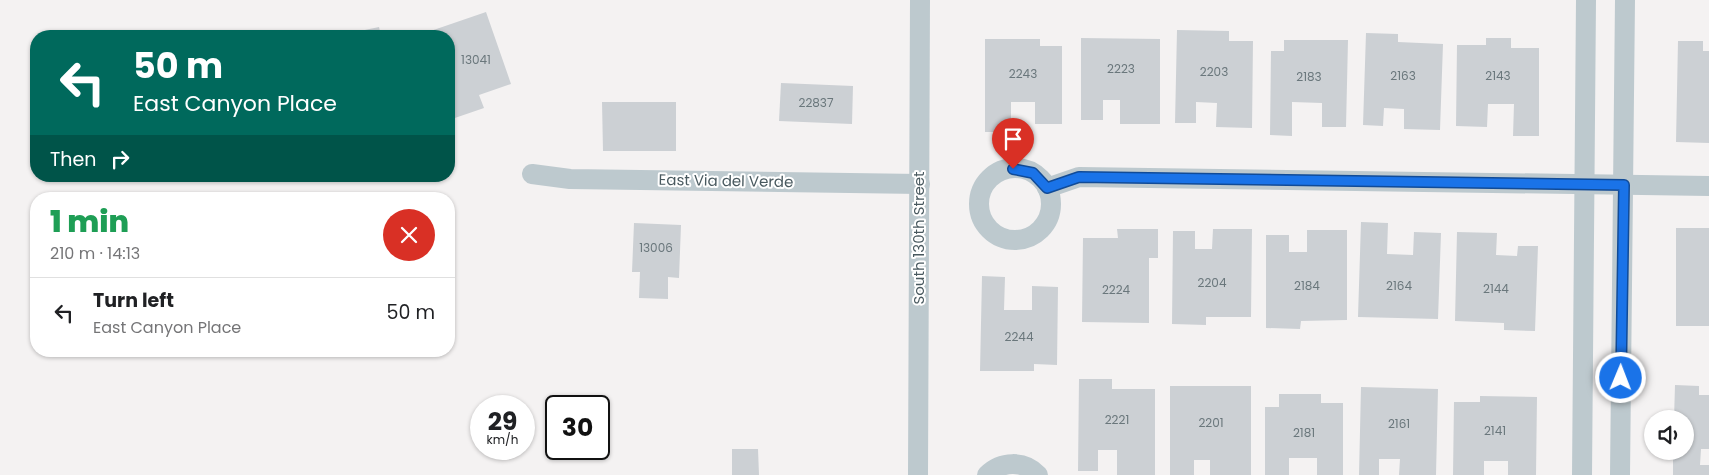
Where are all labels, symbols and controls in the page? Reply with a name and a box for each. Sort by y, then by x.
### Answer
text: 50 m [133,41,223,90]
icon: left [50,50,115,115]
house number: 13041 [461,51,491,68]
house number: 2223 [1107,60,1135,77]
house number: 2203 [1200,63,1228,80]
house number: 2243 [1009,65,1037,82]
house number: 2163 [1390,67,1416,84]
house number: 2143 [1485,67,1511,84]
house number: 2183 [1296,68,1322,85]
text: East Canyon Place [133,88,337,119]
house number: 22837 [799,94,834,111]
pin [992,118,1034,169]
icon: arrive [999,125,1027,153]
icon: right [106,145,134,173]
text: Then [50,146,96,173]
street label: East Via del Verde [658,169,794,192]
street label: South 130th Street [908,171,929,305]
text: 1 min [50,200,129,243]
button: close [383,209,435,261]
house number: 13006 [639,239,673,256]
text: 210 m · 14:13 [50,242,140,265]
house number: 2204 [1198,274,1227,291]
house number: 2184 [1294,277,1320,294]
house number: 2164 [1386,277,1412,294]
house number: 2144 [1483,280,1509,297]
house number: 2224 [1102,281,1131,298]
text: Turn left [93,287,174,314]
icon: left [50,299,78,327]
text: 50 m [386,299,435,326]
text: East Canyon Place [93,316,241,339]
house number: 2244 [1005,328,1034,345]
position arrow [1594,351,1646,403]
speed limit sign: 30 [545,395,610,460]
text: 29 [488,404,517,439]
map controls [1644,410,1694,460]
button: sound [1644,410,1694,460]
house number: 2221 [1105,411,1129,428]
house number: 2201 [1198,414,1224,431]
house number: 2161 [1388,415,1410,432]
house number: 2141 [1484,422,1506,439]
house number: 2181 [1293,424,1315,441]
text: km/h [487,431,518,448]

